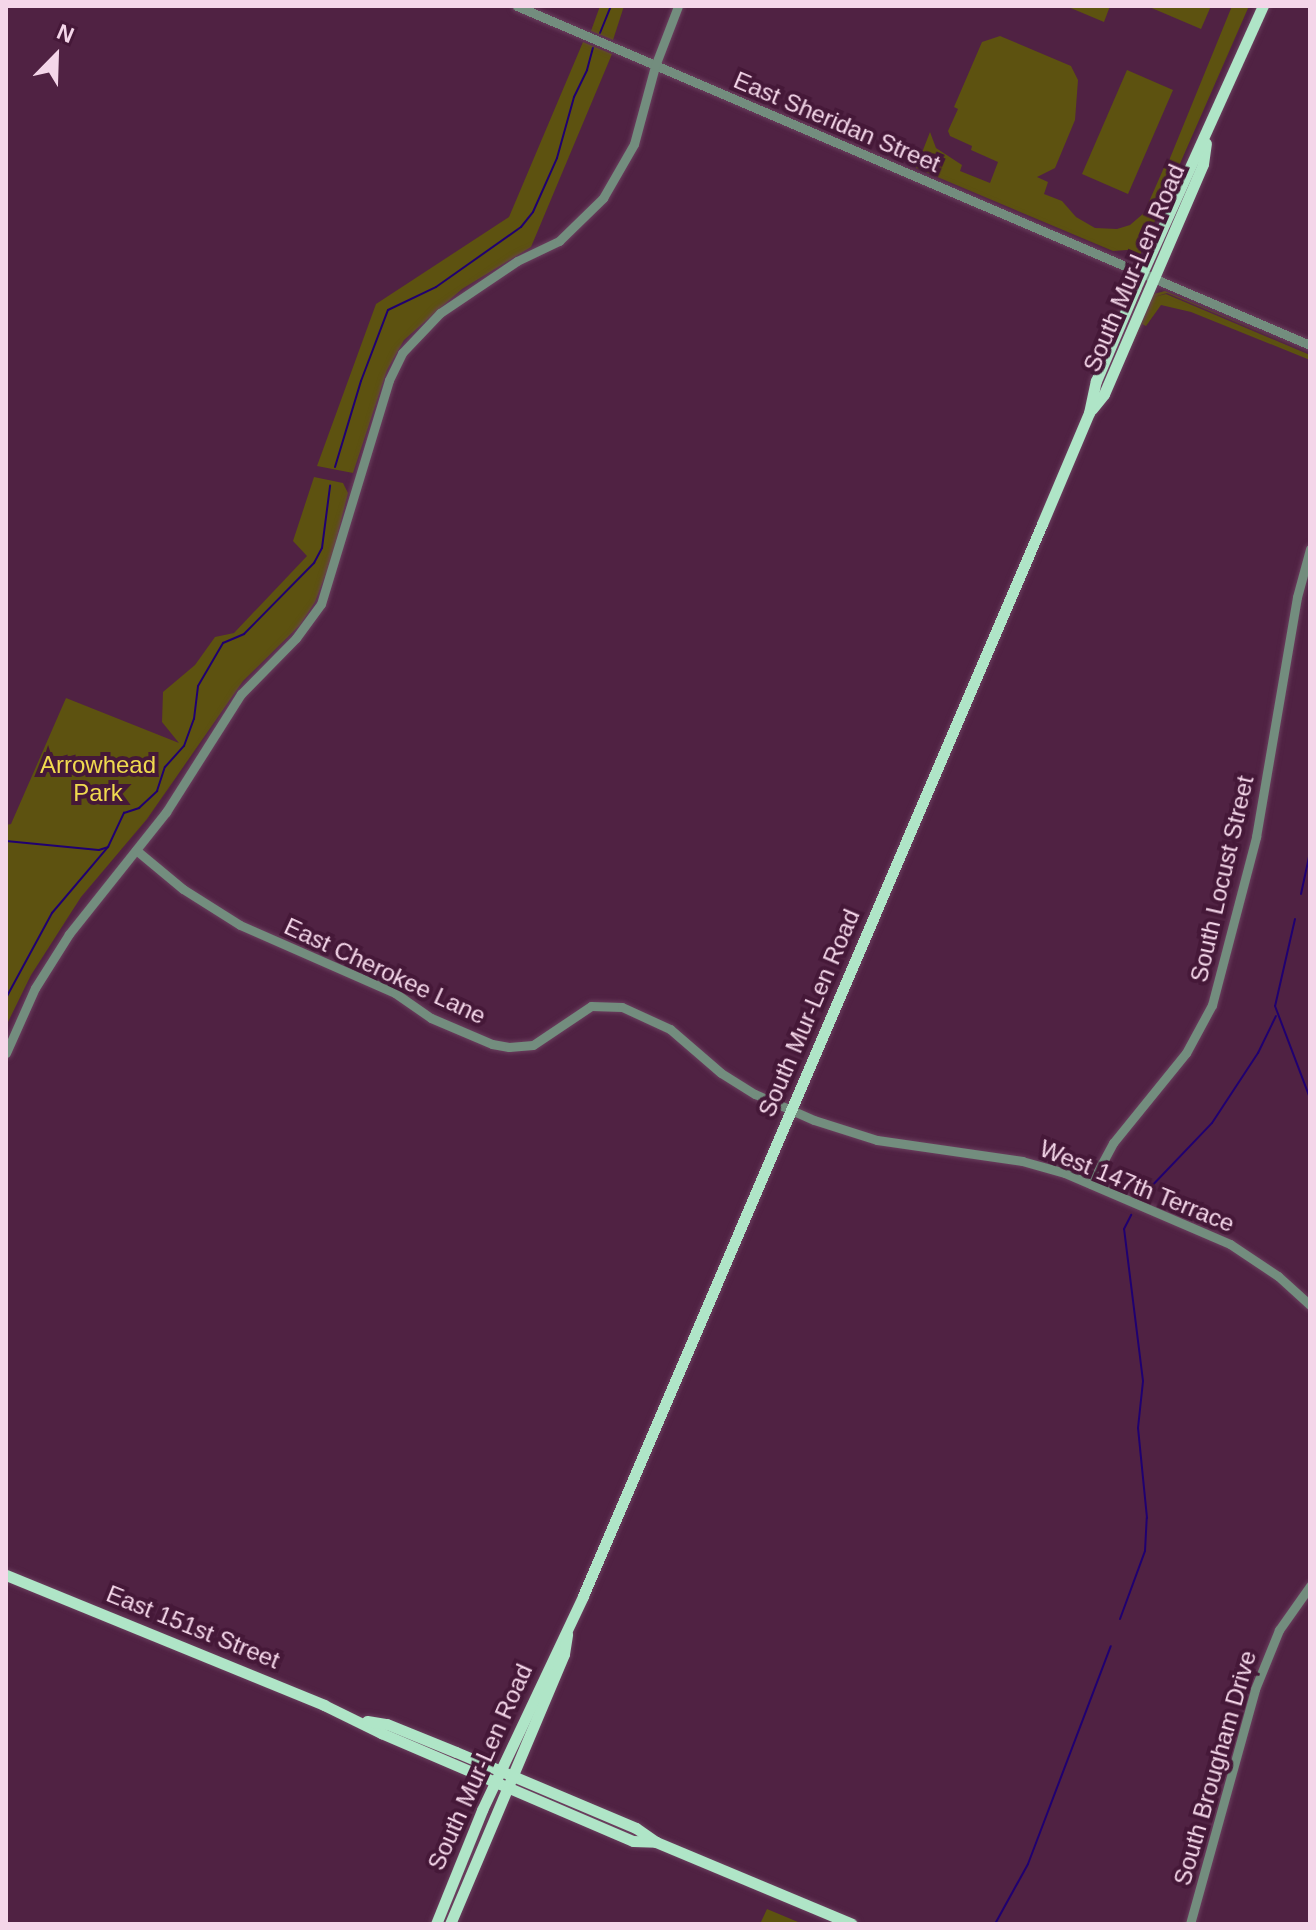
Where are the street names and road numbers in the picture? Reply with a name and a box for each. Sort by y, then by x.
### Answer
street label: East Sheridan Street [729,65,945,179]
street label: South Mur-Len Road [1077,160,1191,376]
street label: South Locust Street [1184,773,1260,985]
street label: South Mur-Len Road [752,905,866,1121]
street label: East Cherokee Lane [280,912,490,1030]
street label: West 147th Terrace [1035,1134,1239,1238]
street label: East 151st Street [102,1579,284,1675]
street label: South Brougham Drive [1168,1647,1262,1889]
street label: South Mur-Len Road [422,1659,538,1875]

